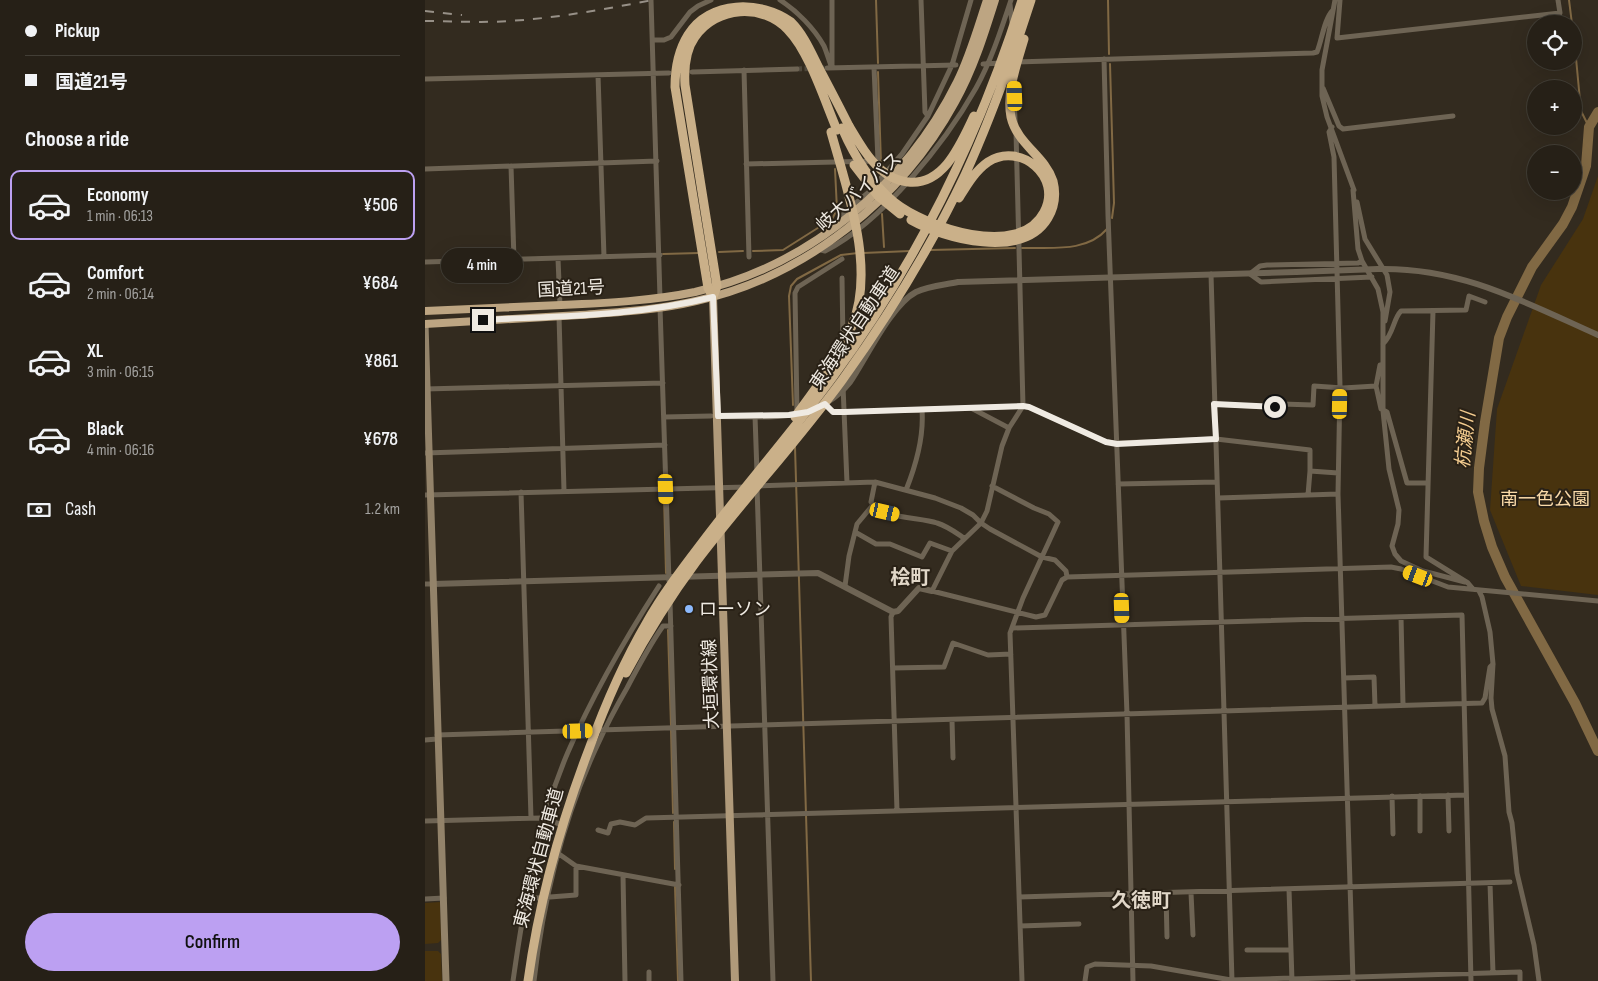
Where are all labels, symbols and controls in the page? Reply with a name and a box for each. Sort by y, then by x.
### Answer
map controls [1527,15,1582,200]
button: locate [1527,15,1582,70]
text: Pickup [55,20,100,43]
text: 国道21号 [55,71,128,94]
button: + [1527,80,1582,135]
car [1006,81,1023,111]
text: Choose a ride [25,126,129,153]
button: − [1527,145,1582,200]
street label: 岐大バイパス [812,148,906,236]
icon: car [27,183,72,228]
text: Economy [87,184,149,207]
text: ¥506 [363,194,398,217]
text: 1 min · 06:13 [87,207,153,226]
callout: 4 min [442,248,524,282]
text: 4 min [467,256,497,275]
icon: car [27,261,72,306]
text: Comfort [87,262,144,285]
street label: 東海環状自動車道 [806,262,904,394]
text: ¥684 [362,272,398,295]
street label: 国道21号 [537,277,605,301]
text: 2 min · 06:14 [87,285,154,304]
route end [472,309,494,331]
icon: car [27,339,72,384]
text: XL [87,340,103,363]
text: ¥861 [364,350,398,373]
text: 3 min · 06:15 [87,363,154,382]
car [1332,389,1347,419]
route start [1264,396,1286,418]
water label: 杭瀬川 [1452,408,1481,470]
icon: car [27,417,72,462]
text: Black [87,418,124,441]
text: ¥678 [363,428,398,451]
text: 4 min · 06:16 [87,441,154,460]
car [657,474,674,504]
park label: 南一色公園 [1500,489,1590,510]
icon: cash [25,496,53,524]
text: Cash [65,498,96,521]
text: 1.2 km [365,500,400,519]
car [868,501,901,523]
car [1401,564,1434,588]
district label: 桧町 [890,566,930,590]
car [1113,593,1130,623]
place label: ローソン [699,599,771,620]
marker: ローソン [683,603,695,615]
street label: 大垣環状線 [699,639,723,729]
car [562,723,593,739]
street label: 東海環状自動車道 [510,786,568,930]
district label: 久徳町 [1111,889,1171,913]
button: Confirm [25,913,400,971]

